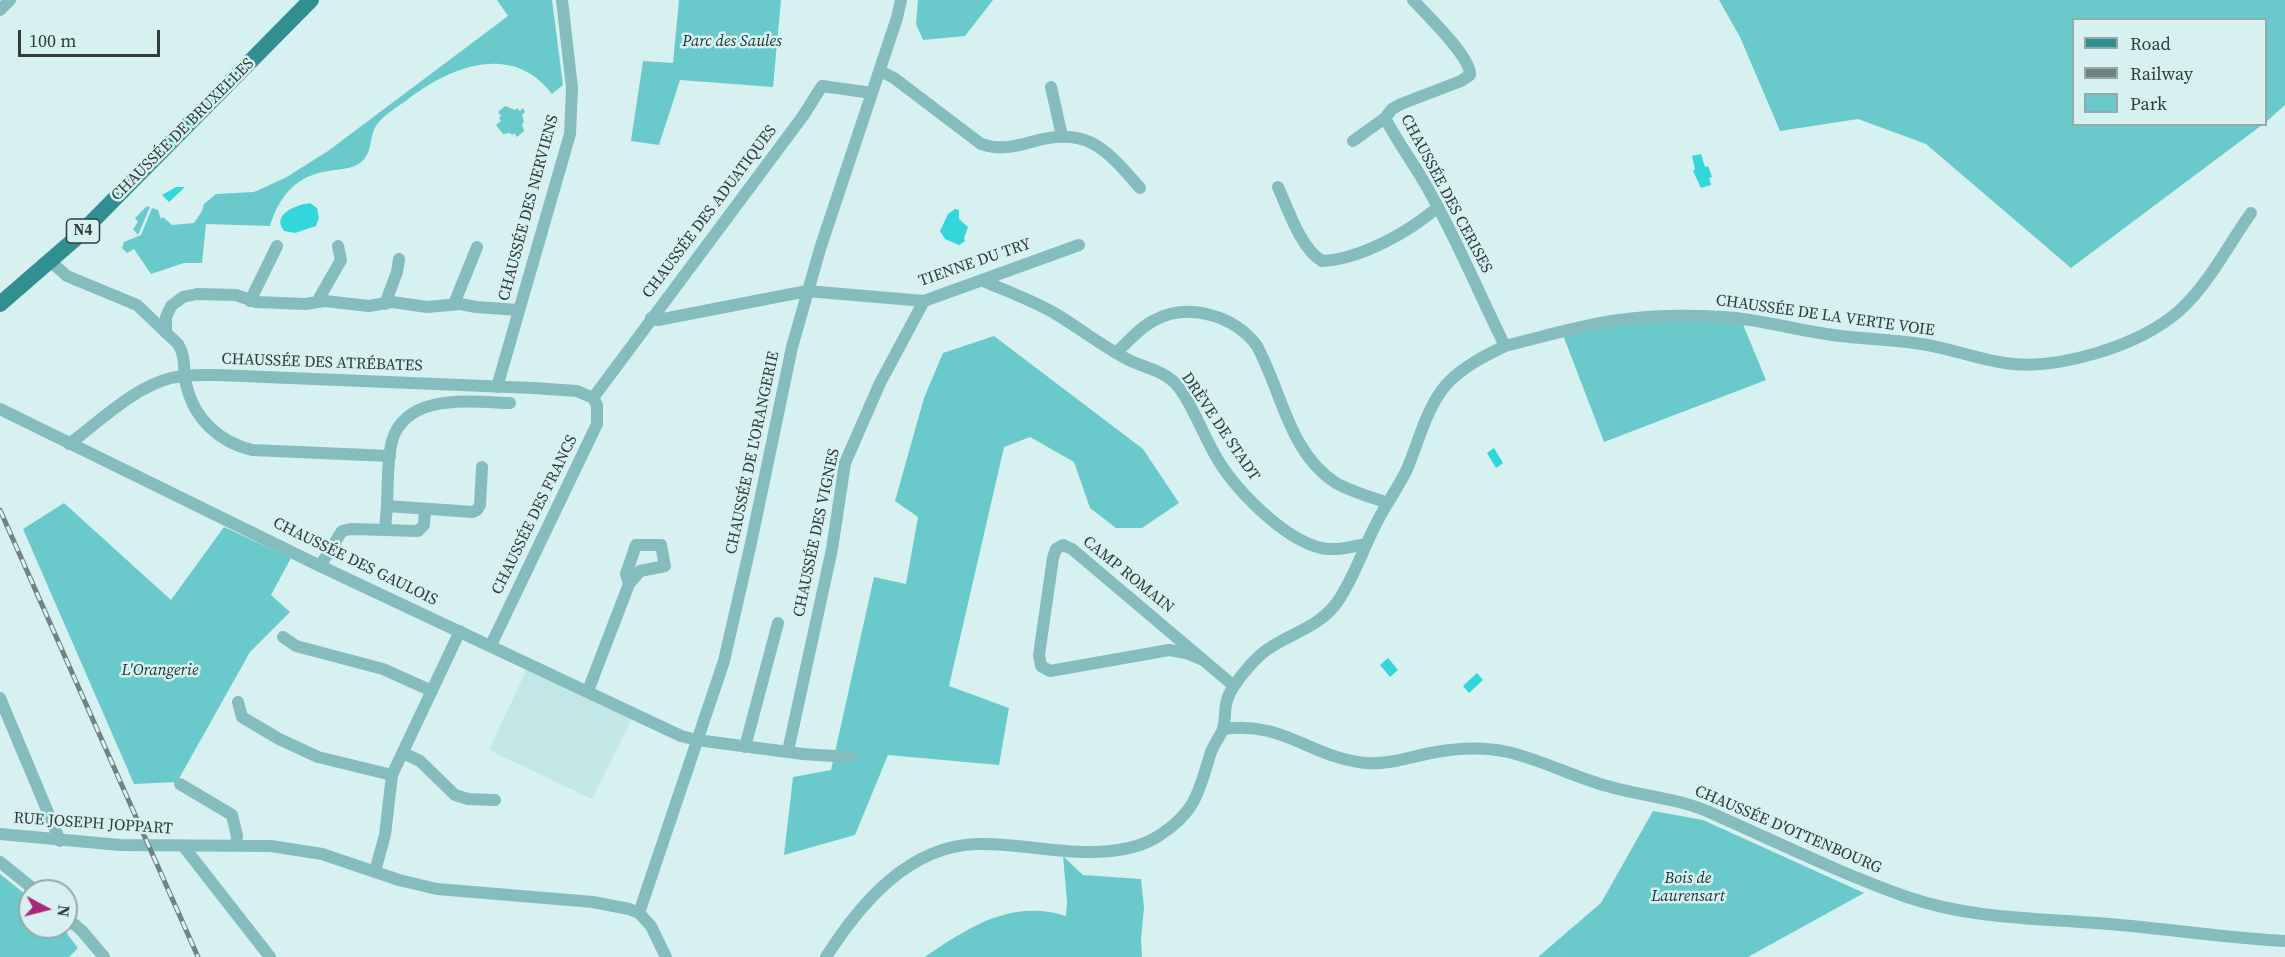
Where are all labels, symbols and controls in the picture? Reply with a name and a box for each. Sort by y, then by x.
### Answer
scale bar [21,18,164,56]
legend [2072,18,2267,126]
text: 100 m [29,28,76,53]
text: Road [2130,31,2171,56]
park label: Parc des Saules [682,32,782,52]
street label: CHAUSSÉE DE BRUXELLES [108,55,258,205]
text: Railway [2130,61,2193,86]
text: Park [2130,91,2167,116]
street label: CHAUSSÉE DES CERISES [1396,111,1496,277]
street label: CHAUSSÉE DES NERVIENS [495,113,563,303]
street label: CHAUSSÉE DES ADUATIQUES [639,122,781,302]
road number: N4 [66,219,100,243]
street label: TIENNE DU TRY [916,235,1034,291]
street label: CHAUSSÉE DE LA VERTE VOIE [1714,291,1936,341]
street label: CHAUSSÉE DES ATRÉBATES [221,350,423,376]
street label: CHAUSSÉE DE L'ORANGERIE [722,350,784,556]
street label: DRÈVE DE STADT [1177,369,1263,485]
street label: CHAUSSÉE DES FRANCS [488,432,582,598]
street label: CHAUSSÉE DES VIGNES [790,447,844,619]
street label: CHAUSSÉE DES GAULOIS [269,514,441,610]
street label: CAMP ROMAIN [1079,532,1177,618]
park label: L'Orangerie [122,661,198,681]
street label: CHAUSSÉE D'OTTENBOURG [1691,782,1885,878]
street label: RUE JOSEPH JOPPART [13,809,173,839]
park label: Bois de Laurensart [1651,869,1725,907]
north arrow [18,879,78,939]
text: N [52,904,76,918]

